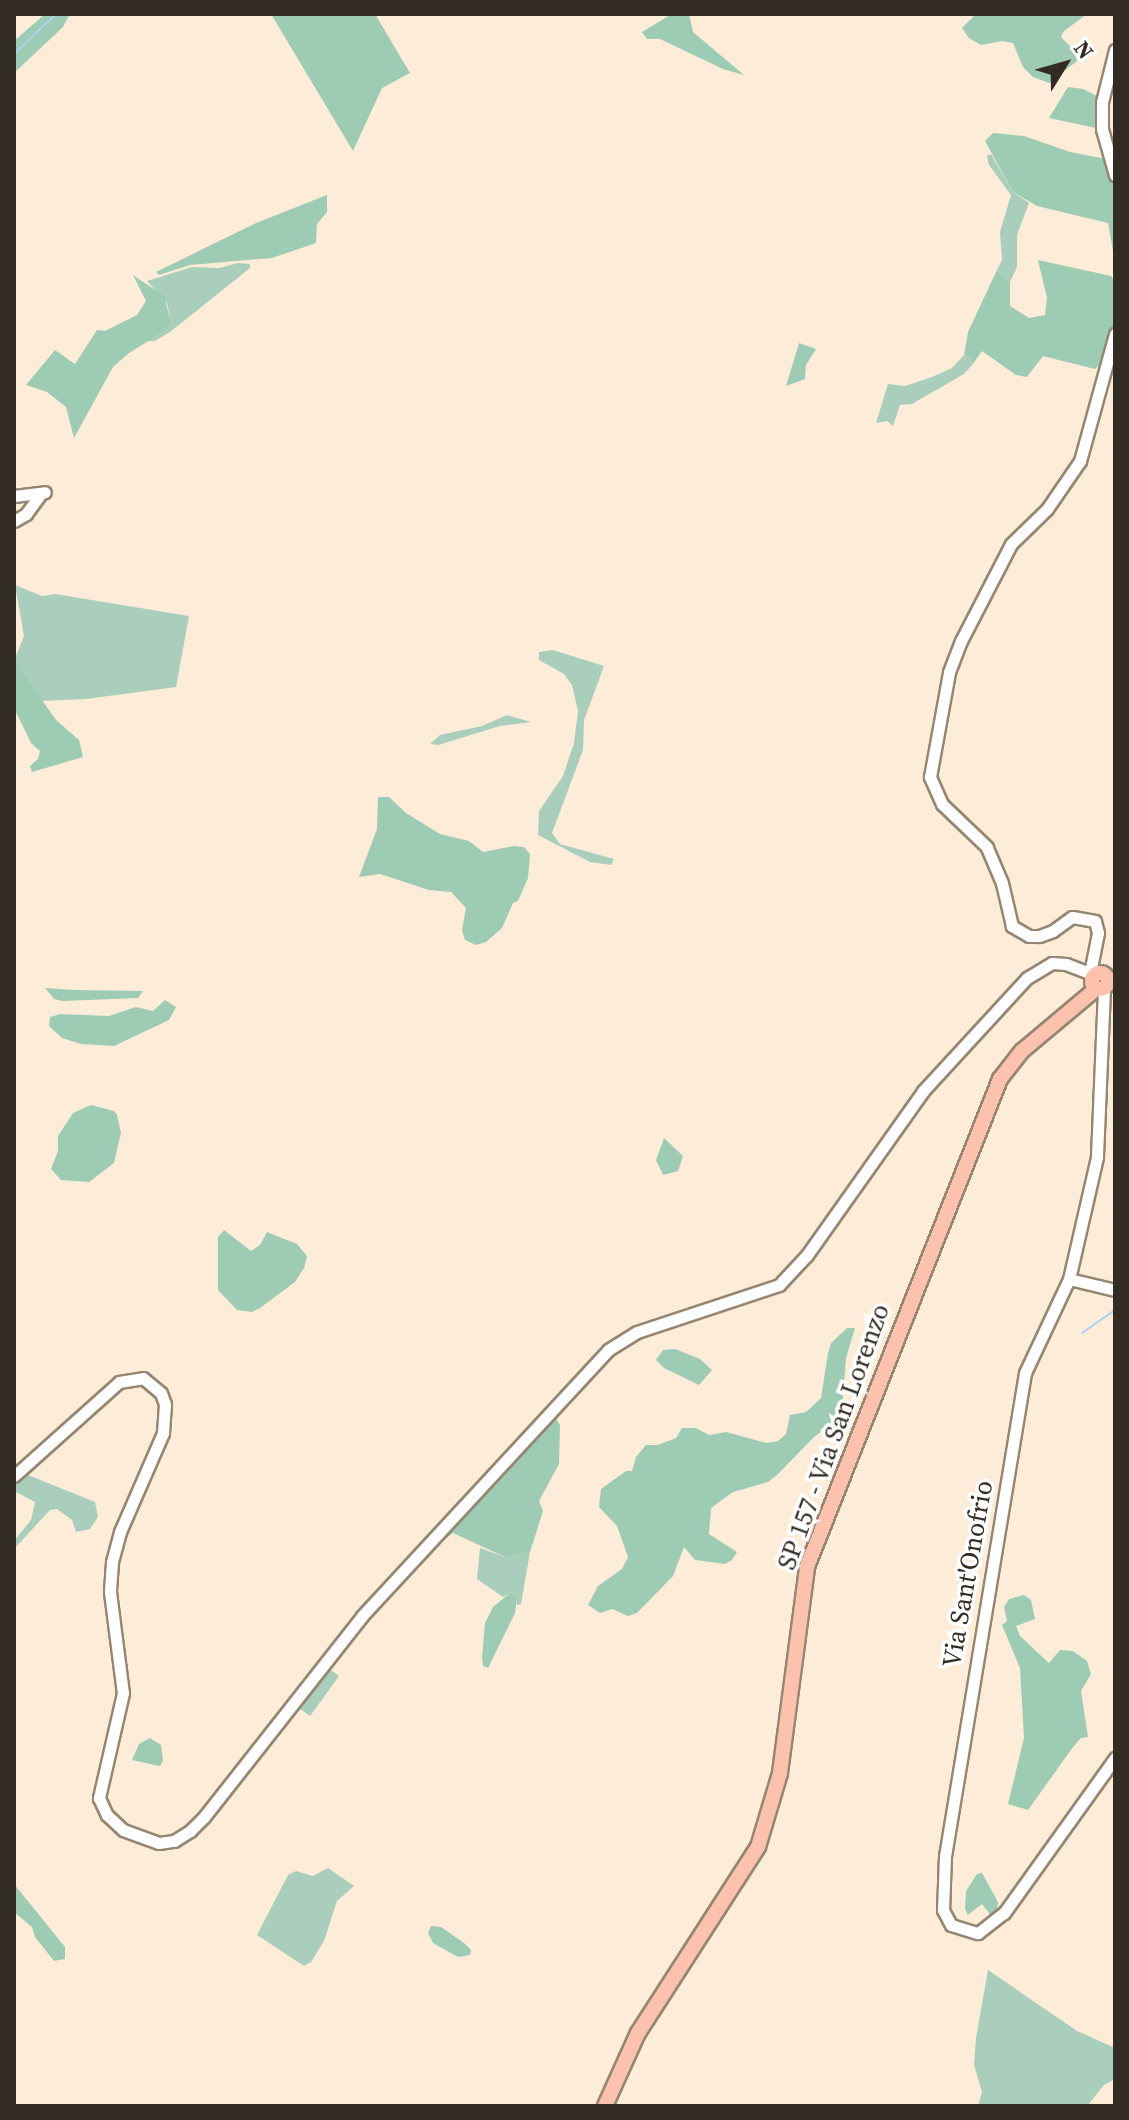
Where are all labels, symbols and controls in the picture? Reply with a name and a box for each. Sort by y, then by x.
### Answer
north arrow [1025,24,1105,104]
text: N [1067,34,1101,65]
street label: SP 157 - Via San Lorenzo [771,1299,897,1575]
street label: Via Sant'Onofrio [936,1478,1000,1670]

